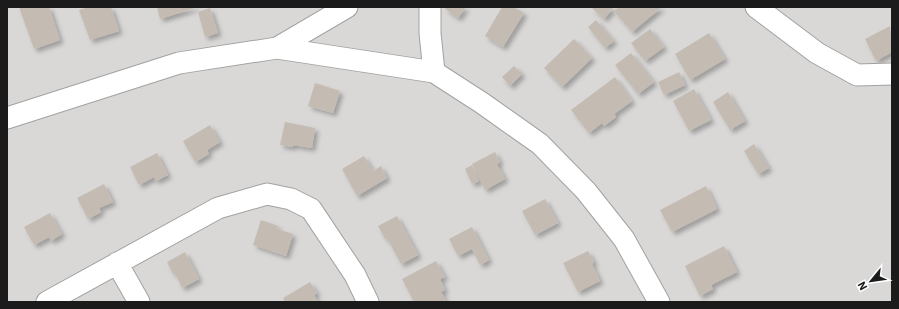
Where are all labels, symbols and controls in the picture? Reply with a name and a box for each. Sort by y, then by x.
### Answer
north arrow [851,261,891,301]
text: N [854,279,870,293]

